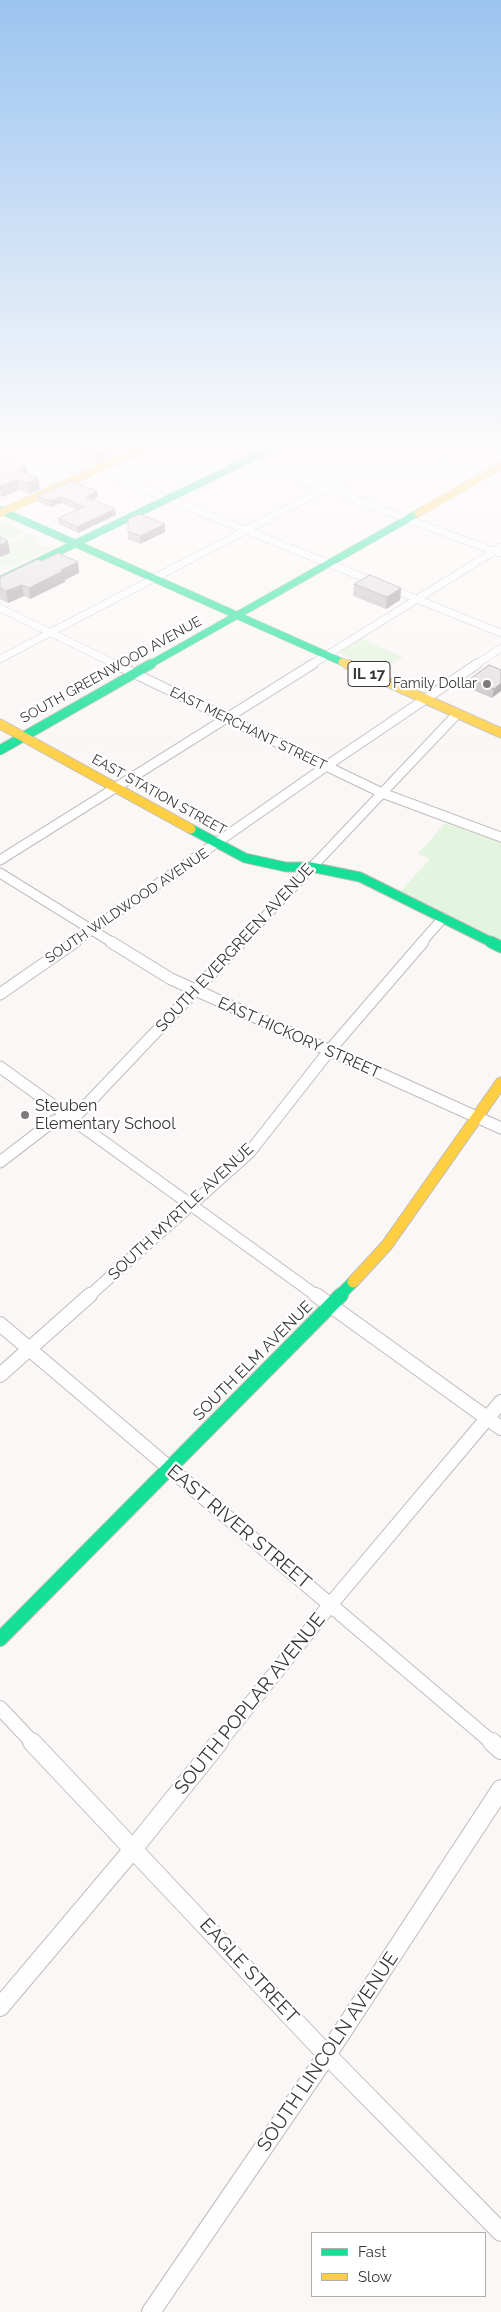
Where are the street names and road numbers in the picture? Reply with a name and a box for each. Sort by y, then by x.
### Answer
street label: SOUTH GREENWOOD AVENUE [17,613,205,727]
road number: IL 17 [348,662,390,686]
street label: EAST MERCHANT STREET [167,684,329,774]
street label: EAST STATION STREET [89,751,229,839]
street label: SOUTH WILDWOOD AVENUE [42,845,212,967]
street label: SOUTH EVERGREEN AVENUE [152,860,318,1036]
street label: EAST HICKORY STREET [215,993,383,1083]
street label: SOUTH MYRTLE AVENUE [104,1140,258,1284]
street label: SOUTH ELM AVENUE [189,1297,317,1425]
street label: EAST RIVER STREET [162,1460,316,1594]
street label: SOUTH POPLAR AVENUE [170,1609,330,1799]
street label: EAGLE STREET [195,1914,303,2028]
street label: SOUTH LINCOLN AVENUE [253,1948,403,2156]

